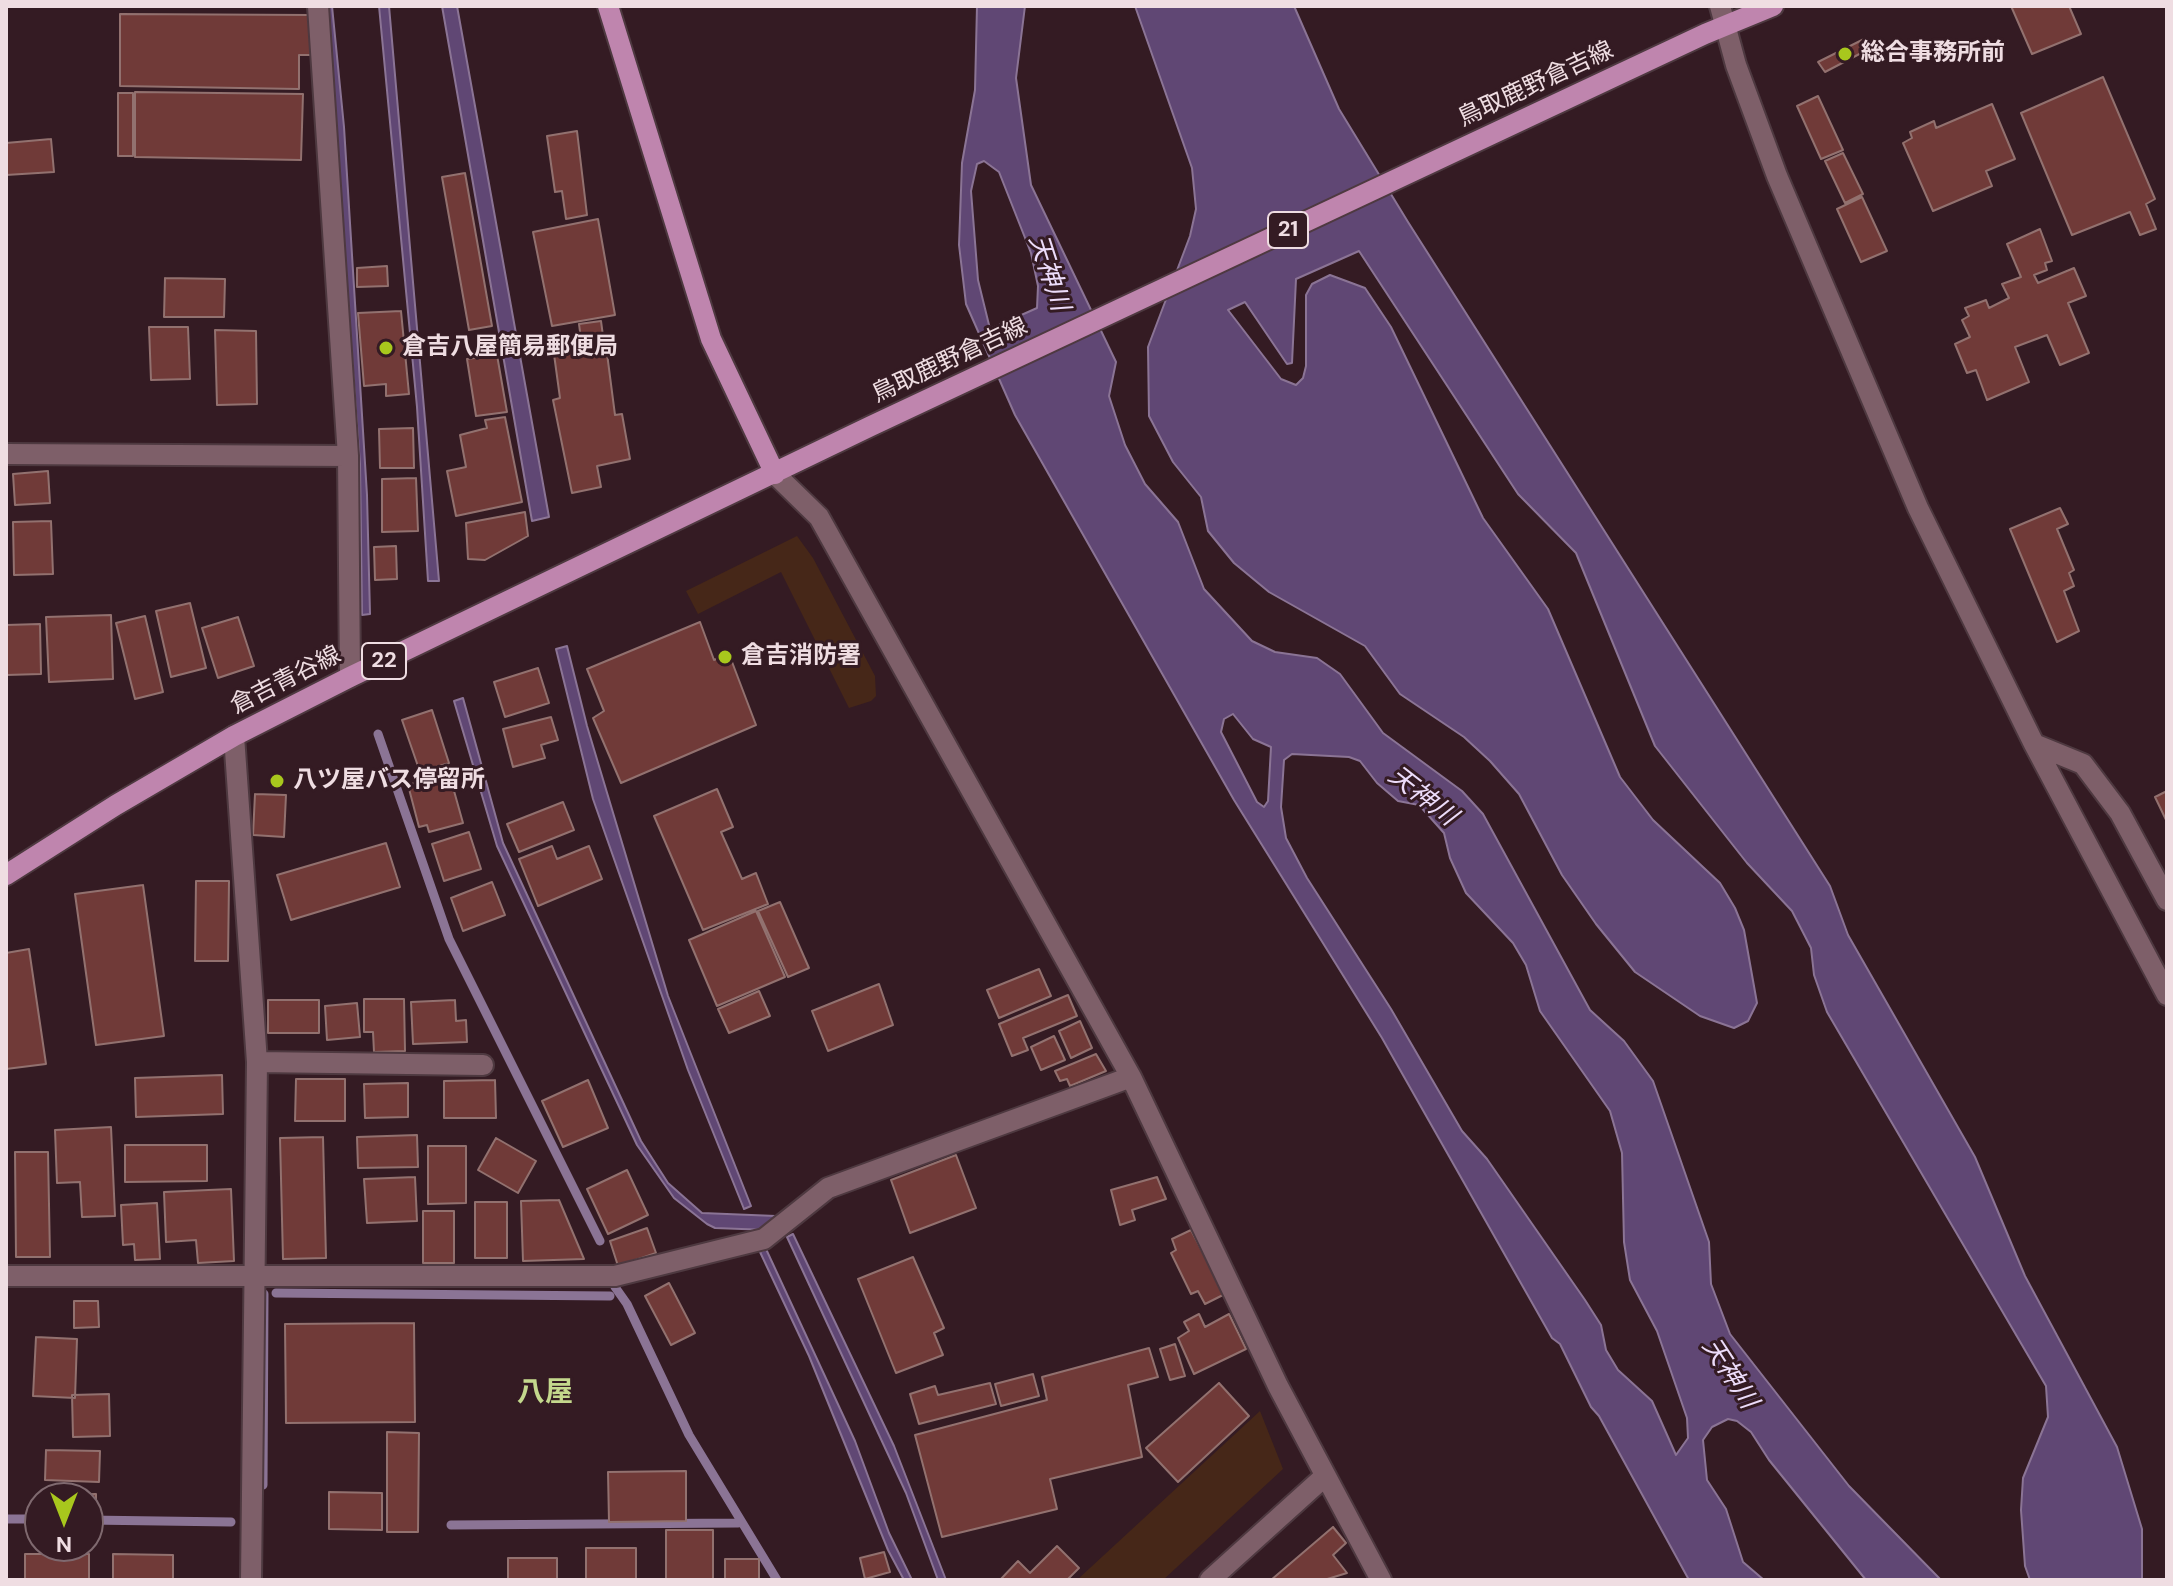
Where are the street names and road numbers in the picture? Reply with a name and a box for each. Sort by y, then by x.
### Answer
street label: 鳥取鹿野倉吉線 [1454,36,1618,134]
road number: 21 [1268,212,1308,248]
street label: 鳥取鹿野倉吉線 [868,312,1032,410]
street label: 倉吉青谷線 [226,641,346,721]
road number: 22 [362,643,406,679]

